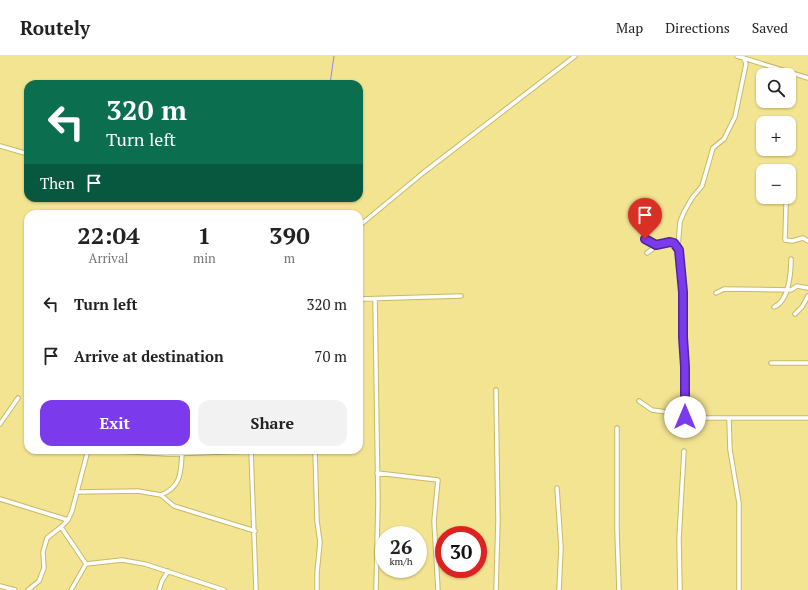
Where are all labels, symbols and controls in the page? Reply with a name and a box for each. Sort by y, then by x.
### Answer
text: Routely [20,15,90,40]
text: Map [616,18,643,37]
text: Directions [665,18,730,37]
text: Saved [752,18,788,37]
map controls [756,68,796,204]
button: search [756,68,796,108]
text: 320 m [106,91,187,128]
icon: left [40,96,92,148]
button: + [756,116,796,156]
text: Turn left [106,127,176,151]
button: − [756,164,796,204]
icon: arrive [83,172,105,194]
text: Then [40,173,75,193]
pin [628,198,662,239]
icon: arrive [634,204,656,226]
text: 22:04 [77,219,140,251]
text: 1 [198,219,211,251]
text: 390 [269,219,310,251]
text: Arrival [89,249,128,267]
text: min [193,249,216,267]
text: m [284,249,295,267]
icon: left [40,293,62,315]
text: Turn left [74,294,138,314]
text: 320 m [306,294,347,314]
icon: arrive [40,345,62,367]
text: Arrive at destination [74,346,224,366]
text: 70 m [314,346,347,366]
position arrow [664,396,706,438]
button: Exit [40,400,190,446]
button: Share [198,400,347,446]
speed limit sign: 30 [435,526,487,578]
text: 26 [390,533,412,560]
text: km/h [389,555,413,568]

